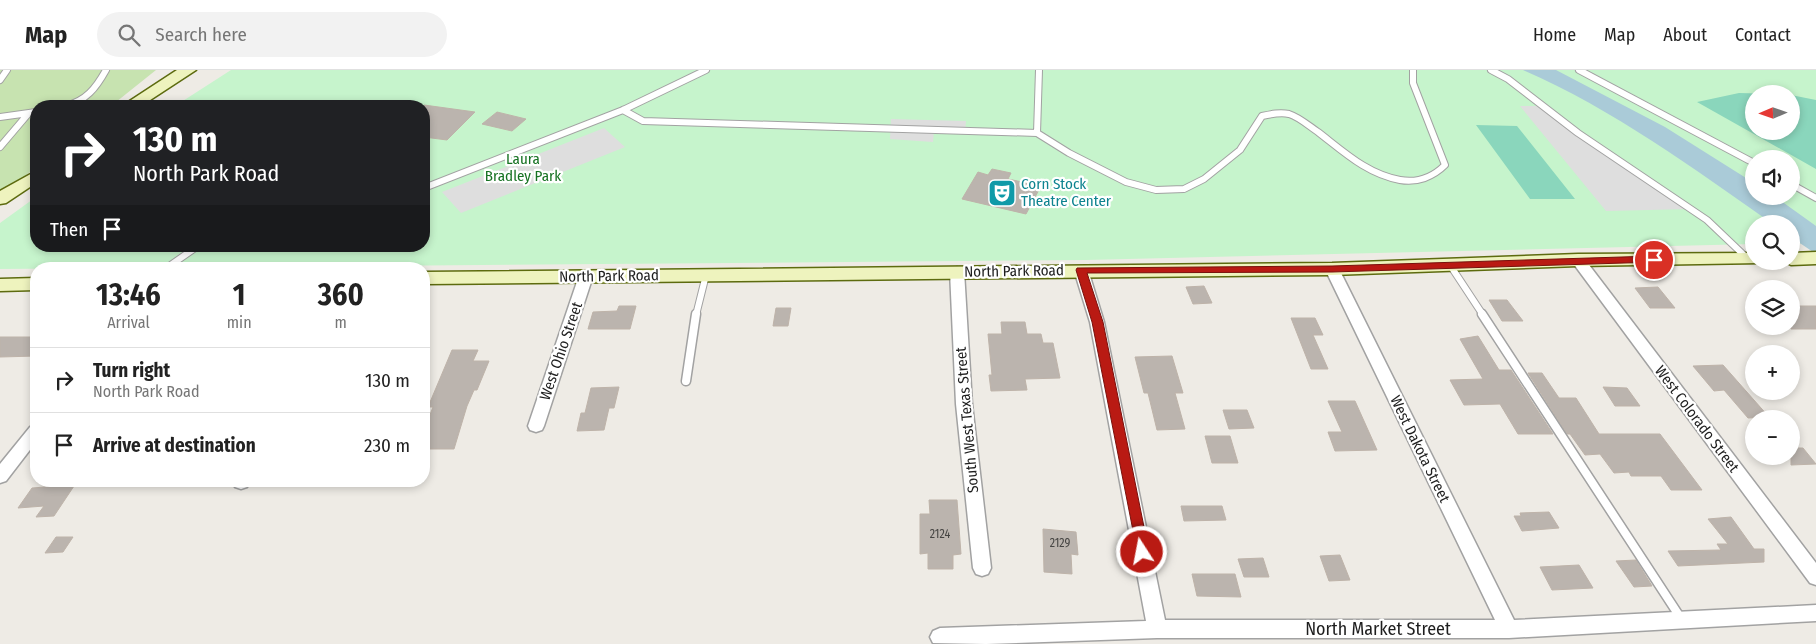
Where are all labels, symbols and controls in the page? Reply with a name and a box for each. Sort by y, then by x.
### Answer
search box [97,12,447,57]
text: Map [25,21,67,49]
icon: search [115,21,143,49]
text: Search here [155,23,247,46]
text: Home [1533,24,1576,46]
text: Map [1604,24,1635,46]
text: About [1663,24,1707,46]
text: Contact [1735,24,1791,46]
north arrow [1745,85,1800,140]
map controls [1745,85,1800,465]
text: 130 m [133,118,217,160]
icon: right [50,120,115,185]
park label: Laura Bradley Park [485,150,561,185]
button: sound [1745,150,1800,205]
text: North Park Road [133,160,279,187]
place label: Corn Stock Theatre Center [1021,175,1112,210]
theatre icon: Corn Stock Theatre Center [987,178,1017,208]
icon: arrive [98,215,126,243]
button: search [1745,215,1800,270]
text: Then [50,218,88,241]
pin [1633,239,1675,281]
icon: arrive [1640,246,1668,274]
street label: North Park Road [964,261,1064,281]
street label: North Park Road [559,266,659,286]
text: 13:46 [96,277,161,313]
text: 1 [233,277,246,313]
text: 360 [318,277,364,313]
button: layers [1745,280,1800,335]
street label: West Ohio Street [536,299,586,403]
text: Arrival [107,313,150,332]
text: min [227,313,252,332]
text: m [335,313,347,332]
button: + [1745,345,1800,400]
street label: South West Texas Street [952,346,982,494]
text: Turn right [93,359,170,382]
street label: West Colorado Street [1651,362,1743,476]
icon: right [50,366,78,394]
text: 130 m [365,369,410,392]
text: North Park Road [93,382,199,401]
street label: West Dakota Street [1386,393,1454,505]
button: − [1745,410,1800,465]
icon: arrive [50,431,78,459]
text: Arrive at destination [93,434,256,457]
text: 230 m [364,434,410,457]
position arrow [1115,525,1167,577]
house number: 2124 [930,527,950,541]
house number: 2129 [1050,536,1071,550]
street label: North Market Street [1305,618,1451,640]

